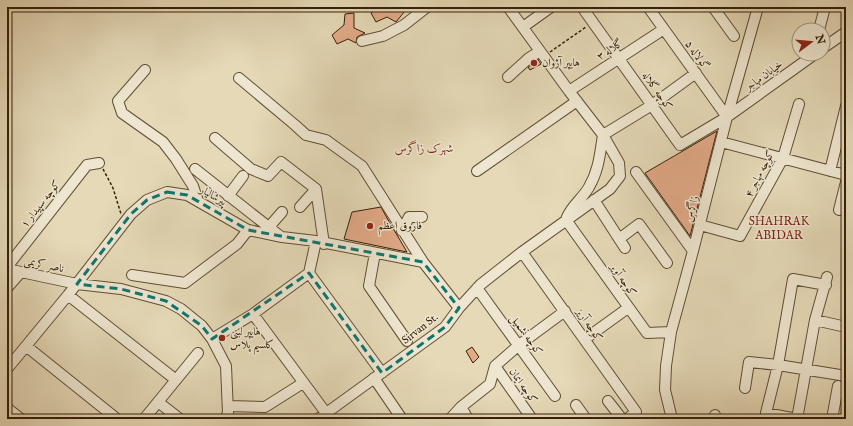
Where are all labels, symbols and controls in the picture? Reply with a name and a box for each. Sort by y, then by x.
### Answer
north arrow [791,22,831,62]
text: N [811,32,828,46]
street label: گلاله ۳ [594,36,626,64]
street label: گولاله ۵ [682,38,712,72]
place label: هایپر آژوان [542,55,580,70]
street label: خیابان مهاجر [741,57,786,95]
marker: هایپر آژوان [529,58,539,68]
street label: کوچه گلاله [639,68,676,113]
district label: شهرک زاگرس [395,140,453,156]
street label: کوچه مهاجر ۴ [742,148,778,200]
street label: کوچه سپیدار ۱ [18,177,64,231]
street label: پیرشالیار [196,182,230,210]
street label: زاگرس [681,194,702,224]
district label: SHAHRAK ABIDAR [749,214,810,243]
place label: فاروق اعظم [378,219,422,236]
marker: فاروق اعظم [365,221,375,231]
street label: ناصر کریمی [23,254,65,277]
street label: کوچه آویر [606,259,640,299]
street label: کوچه آریز [572,304,606,344]
street label: Sirvan St. [399,310,441,348]
street label: کوچه نشمیل [506,312,545,359]
place label: هایپر لبنی کلسیم پلاس [230,325,274,355]
marker: هایپر لبنی کلسیم پلاس [217,333,227,343]
street label: کوچه ایمان [506,365,540,407]

